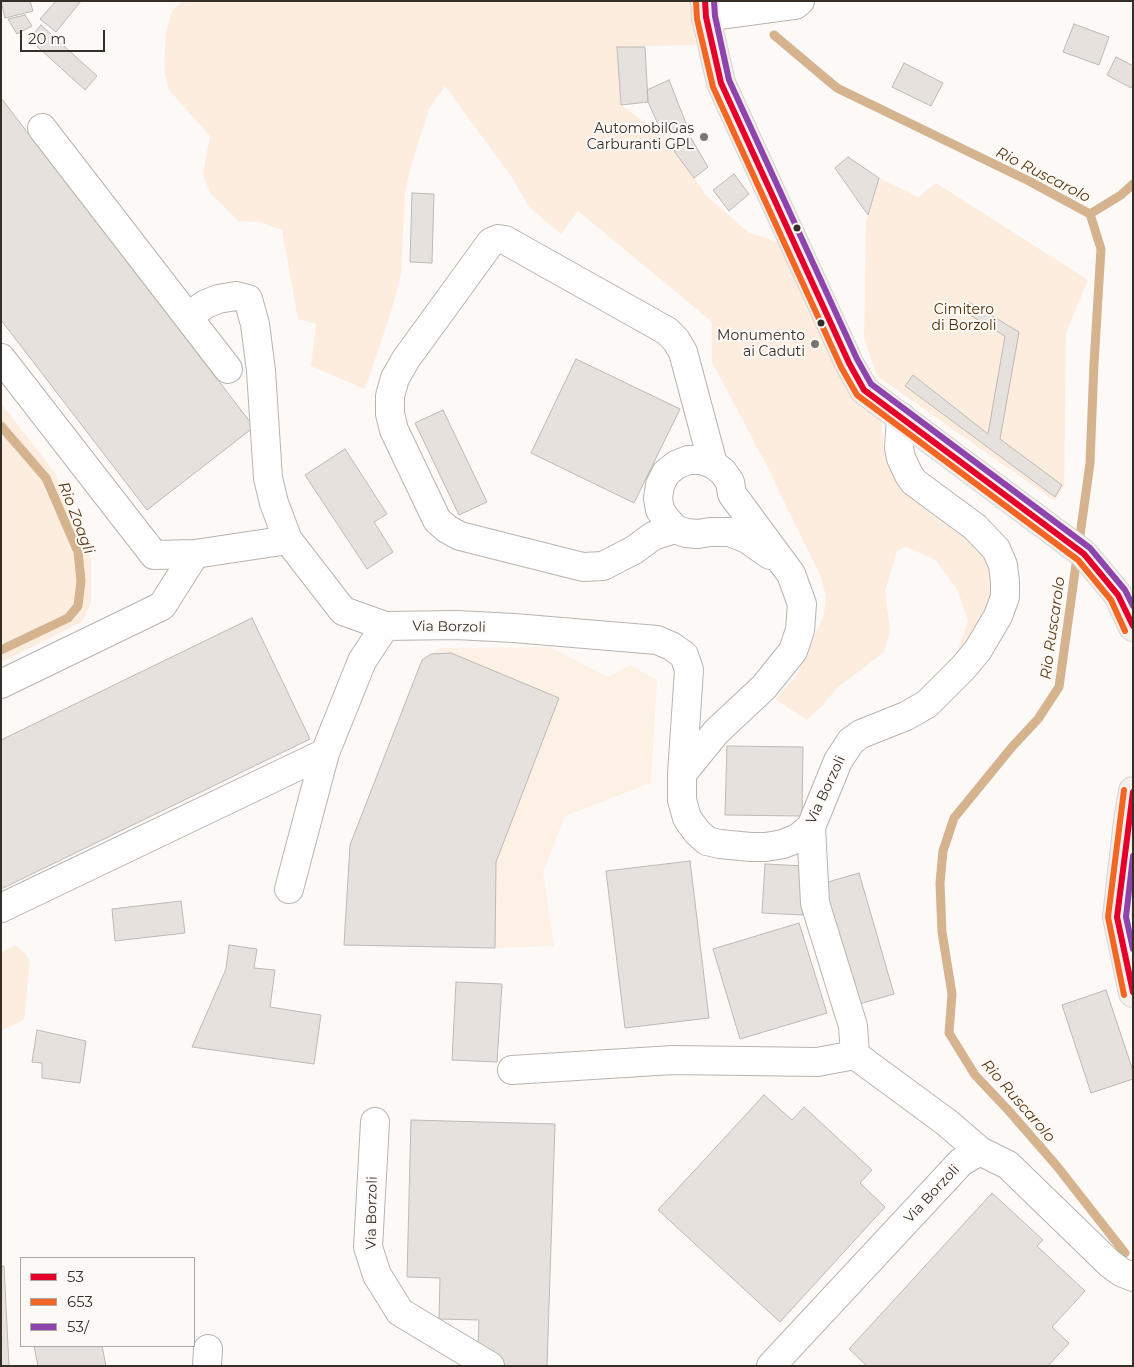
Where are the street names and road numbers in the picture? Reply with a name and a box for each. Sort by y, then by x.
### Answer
street label: Via Borzoli [412,618,486,636]
street label: Via Borzoli [803,753,849,827]
street label: Via Borzoli [901,1161,963,1227]
street label: Via Borzoli [363,1176,381,1250]

